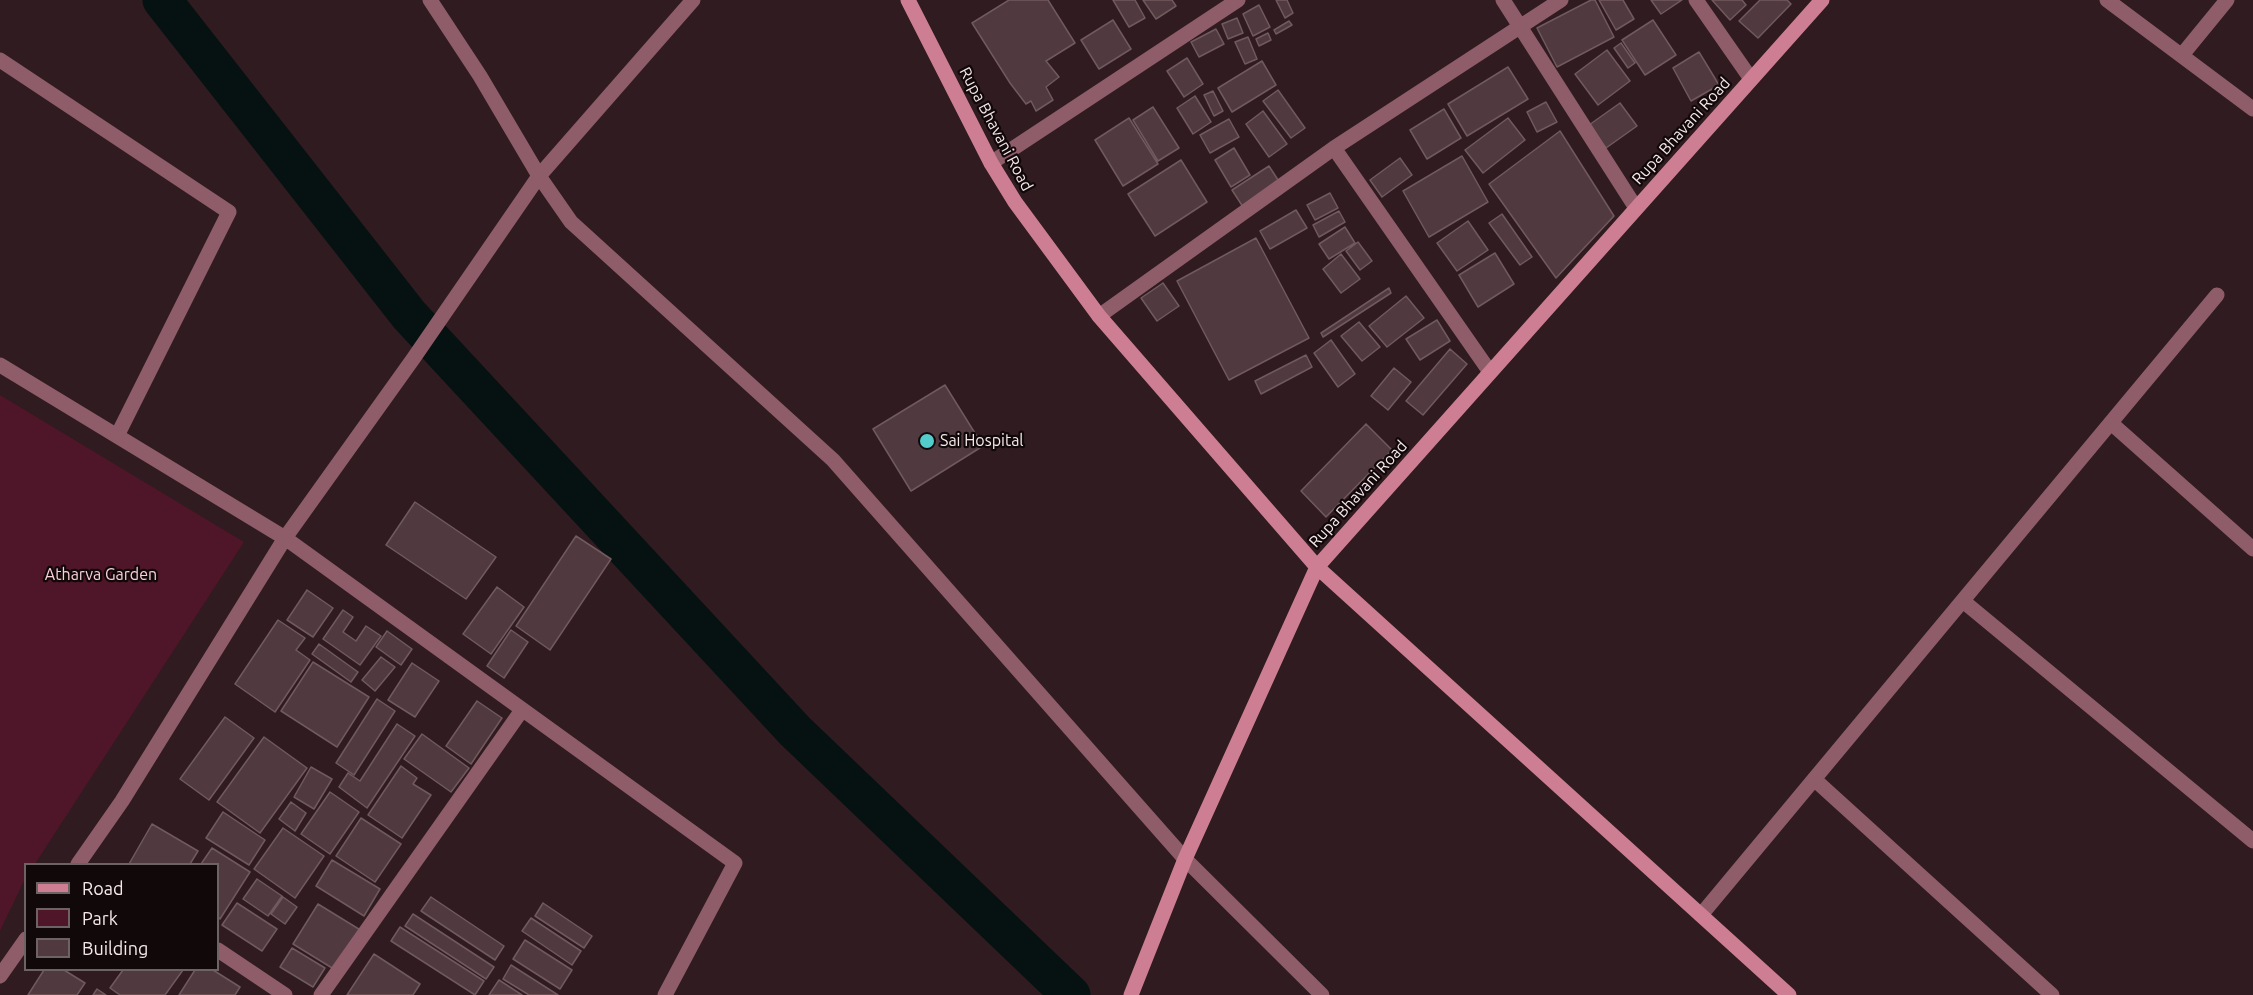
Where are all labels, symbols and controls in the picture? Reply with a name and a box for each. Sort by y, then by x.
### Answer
street label: Rupa Bhavani Road [955,64,1037,194]
street label: Rupa Bhavani Road [1628,74,1734,188]
place label: Sai Hospital [940,431,1024,451]
marker: Sai Hospital [918,432,936,450]
street label: Rupa Bhavani Road [1305,437,1411,551]
park label: Atharva Garden [45,565,157,585]
legend [24,863,219,971]
text: Road [82,878,124,898]
text: Park [82,908,118,928]
text: Building [82,938,148,958]

